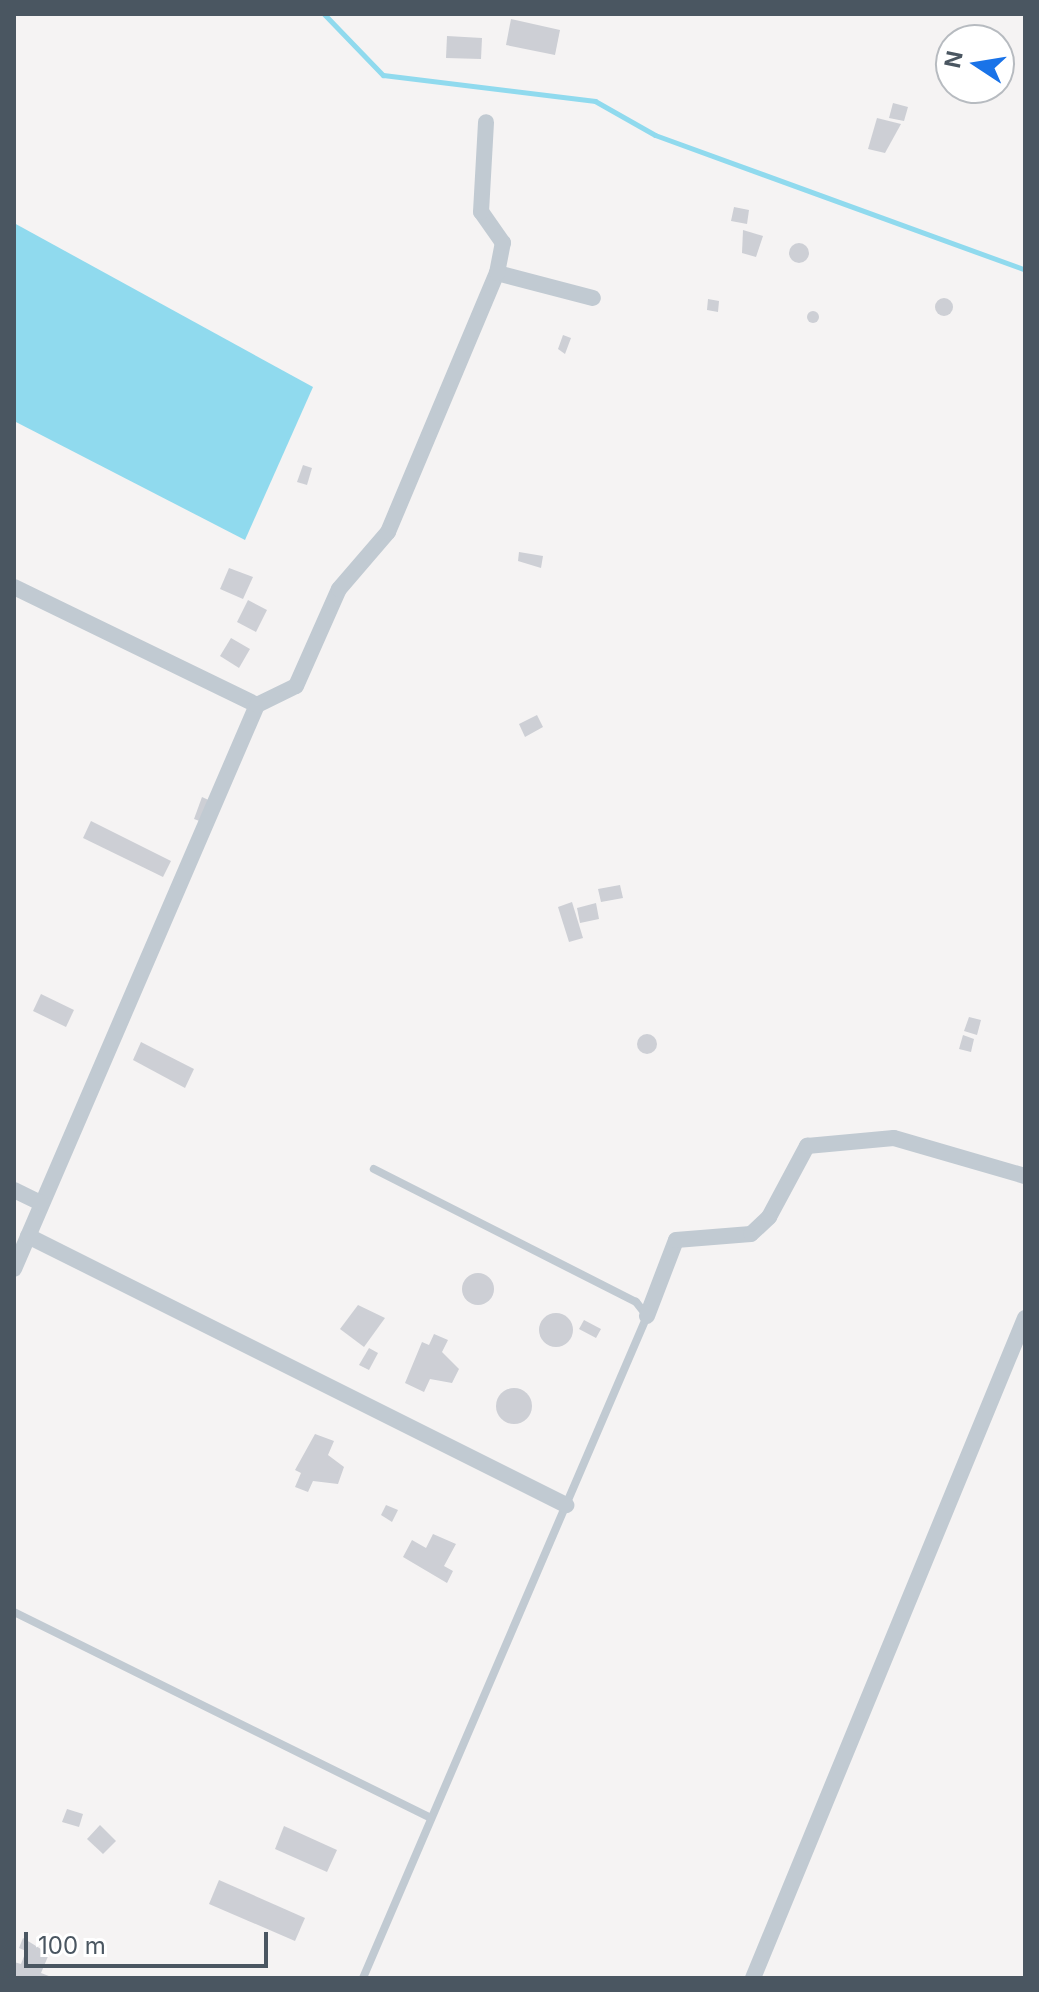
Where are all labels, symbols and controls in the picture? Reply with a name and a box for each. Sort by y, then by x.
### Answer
north arrow [935,24,1015,104]
text: N [939,49,968,70]
scale bar [28,1916,272,1966]
text: 100 m [38,1931,106,1960]

